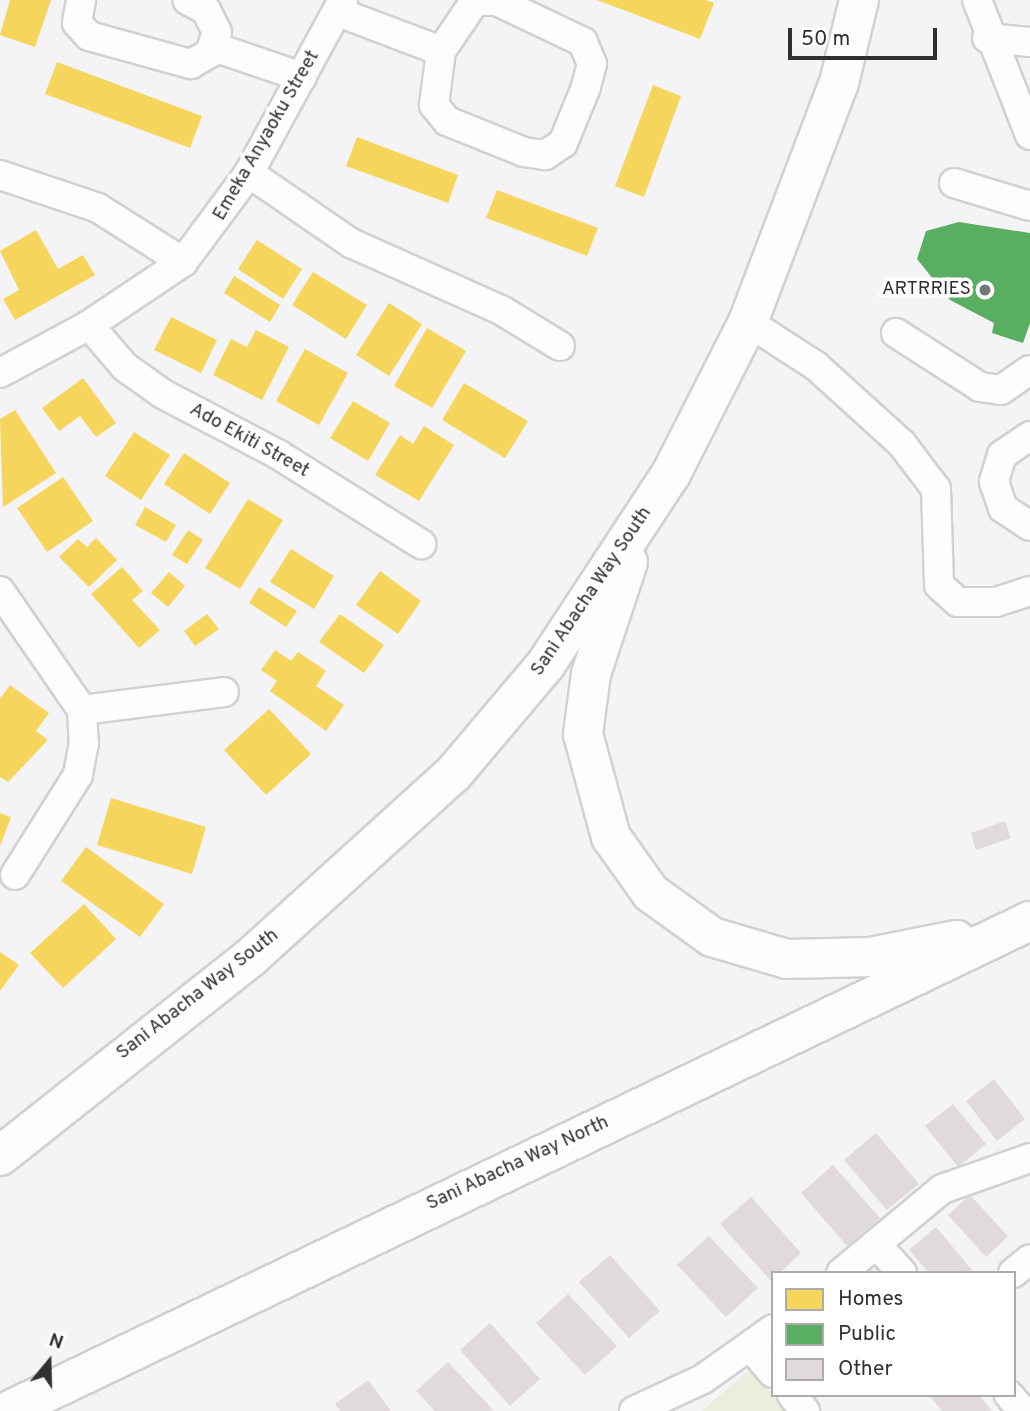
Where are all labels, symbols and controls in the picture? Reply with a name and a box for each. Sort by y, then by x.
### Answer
scale bar [792,14,941,58]
text: 50 m [801,26,850,53]
street label: Emeka Anyaoku Street [209,47,325,225]
place label: ARTRRIES [882,279,971,301]
marker: ARTRRIES [977,282,993,298]
street label: Ado Ekiti Street [185,399,313,483]
street label: Sani Abacha Way South [527,503,657,681]
street label: Sani Abacha Way South [112,924,284,1066]
street label: Sani Abacha Way North [423,1111,613,1217]
legend [771,1271,1016,1397]
text: Homes [838,1286,903,1313]
text: Public [838,1321,896,1348]
north arrow [14,1327,84,1397]
text: N [45,1329,66,1356]
text: Other [838,1356,893,1383]

